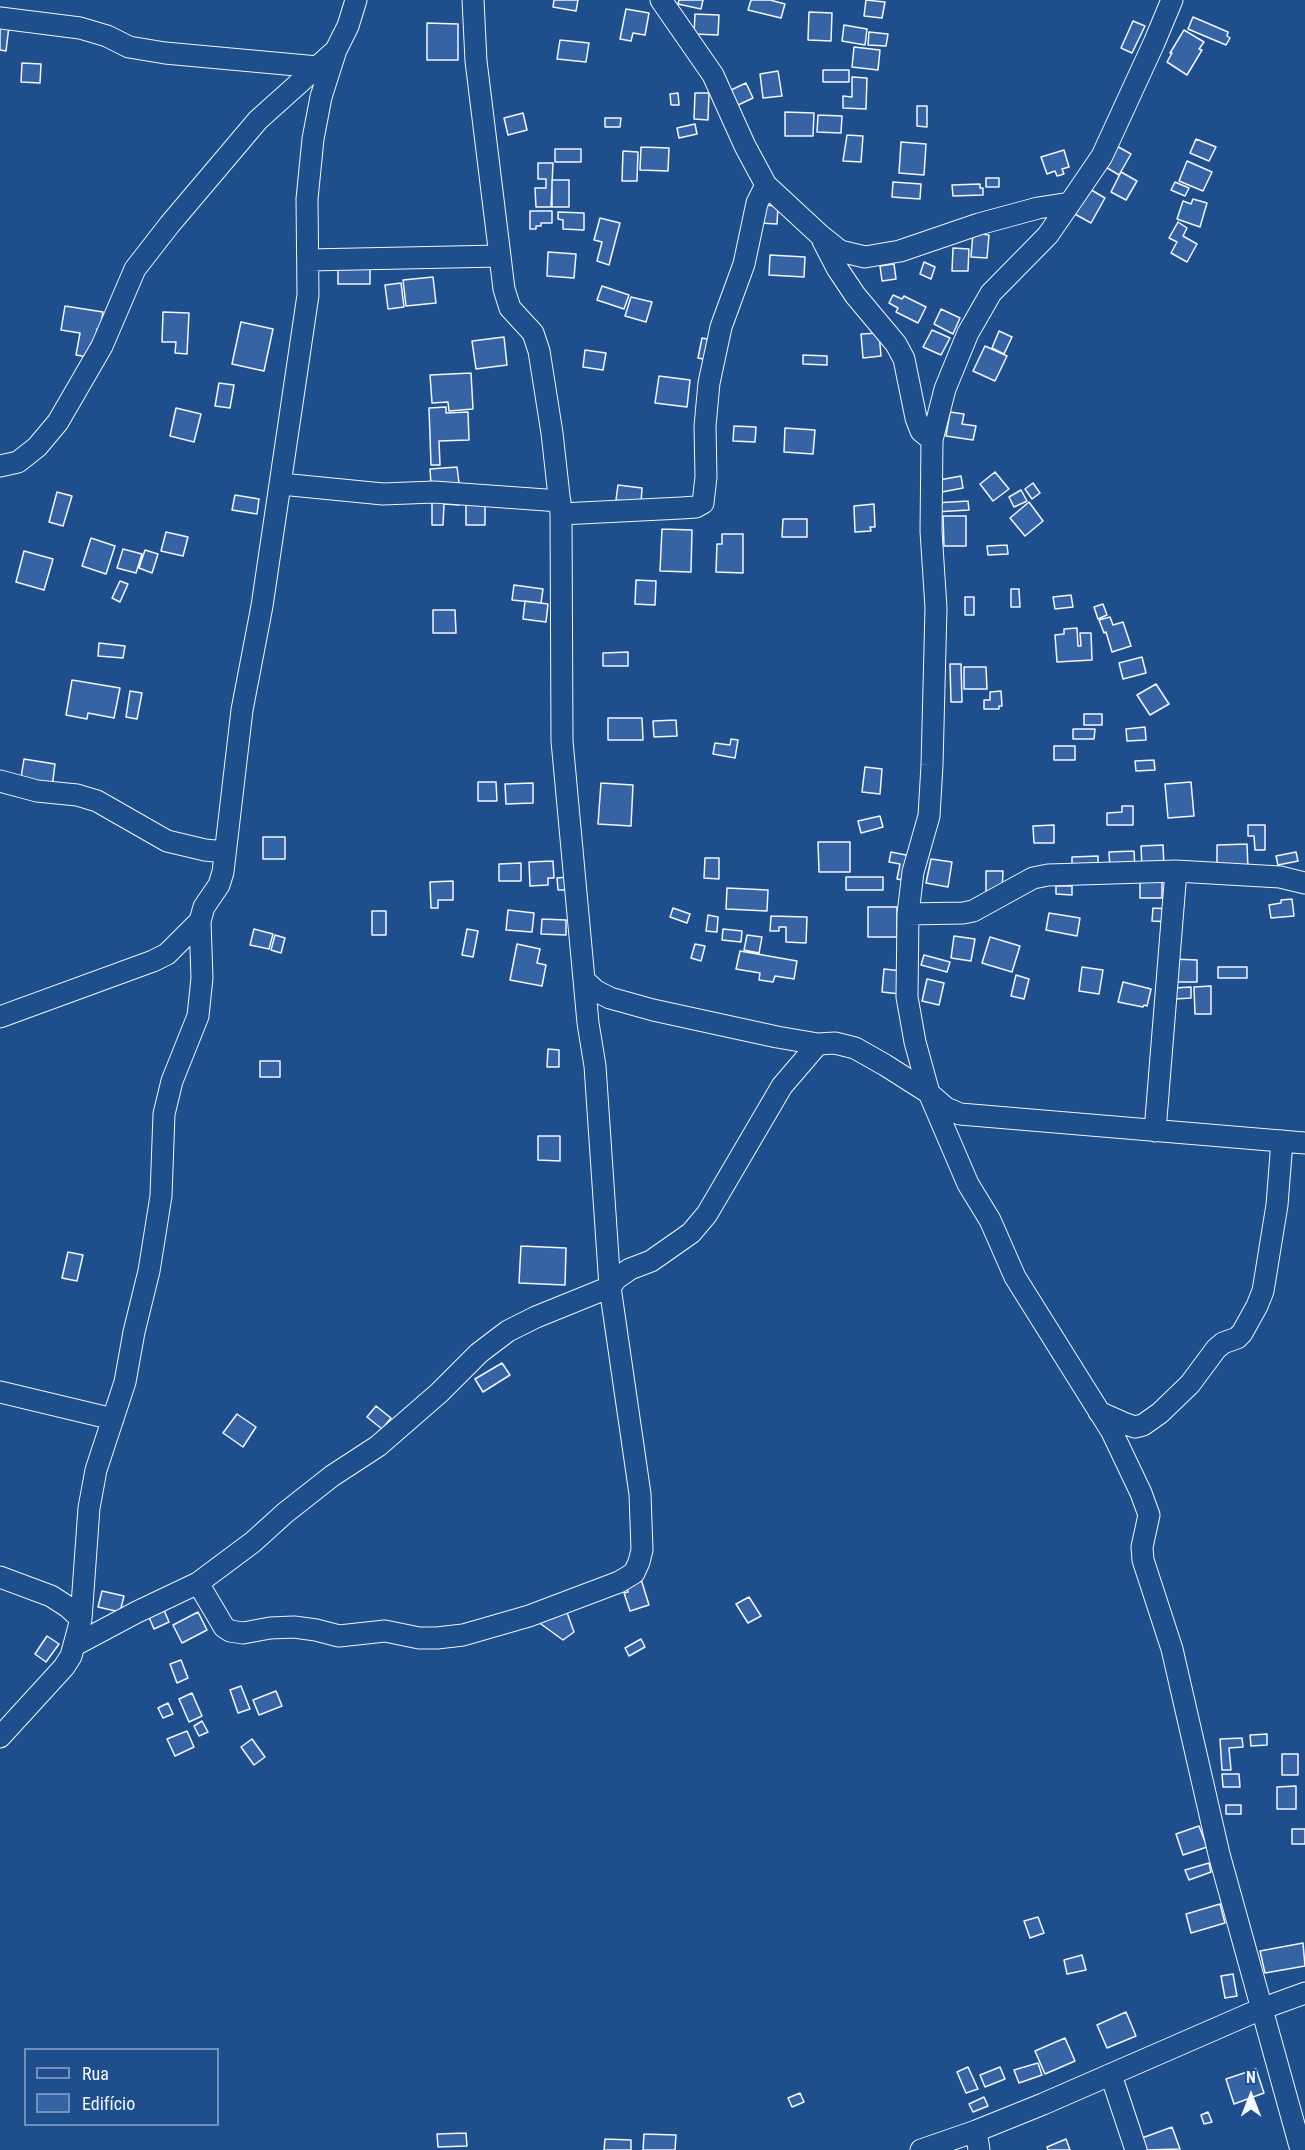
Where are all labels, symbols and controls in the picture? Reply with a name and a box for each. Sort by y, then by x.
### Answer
legend [24,2048,219,2126]
text: Rua [82,2063,109,2084]
north arrow [1221,2066,1281,2126]
text: N [1246,2068,1256,2087]
text: Edifício [82,2093,135,2114]

